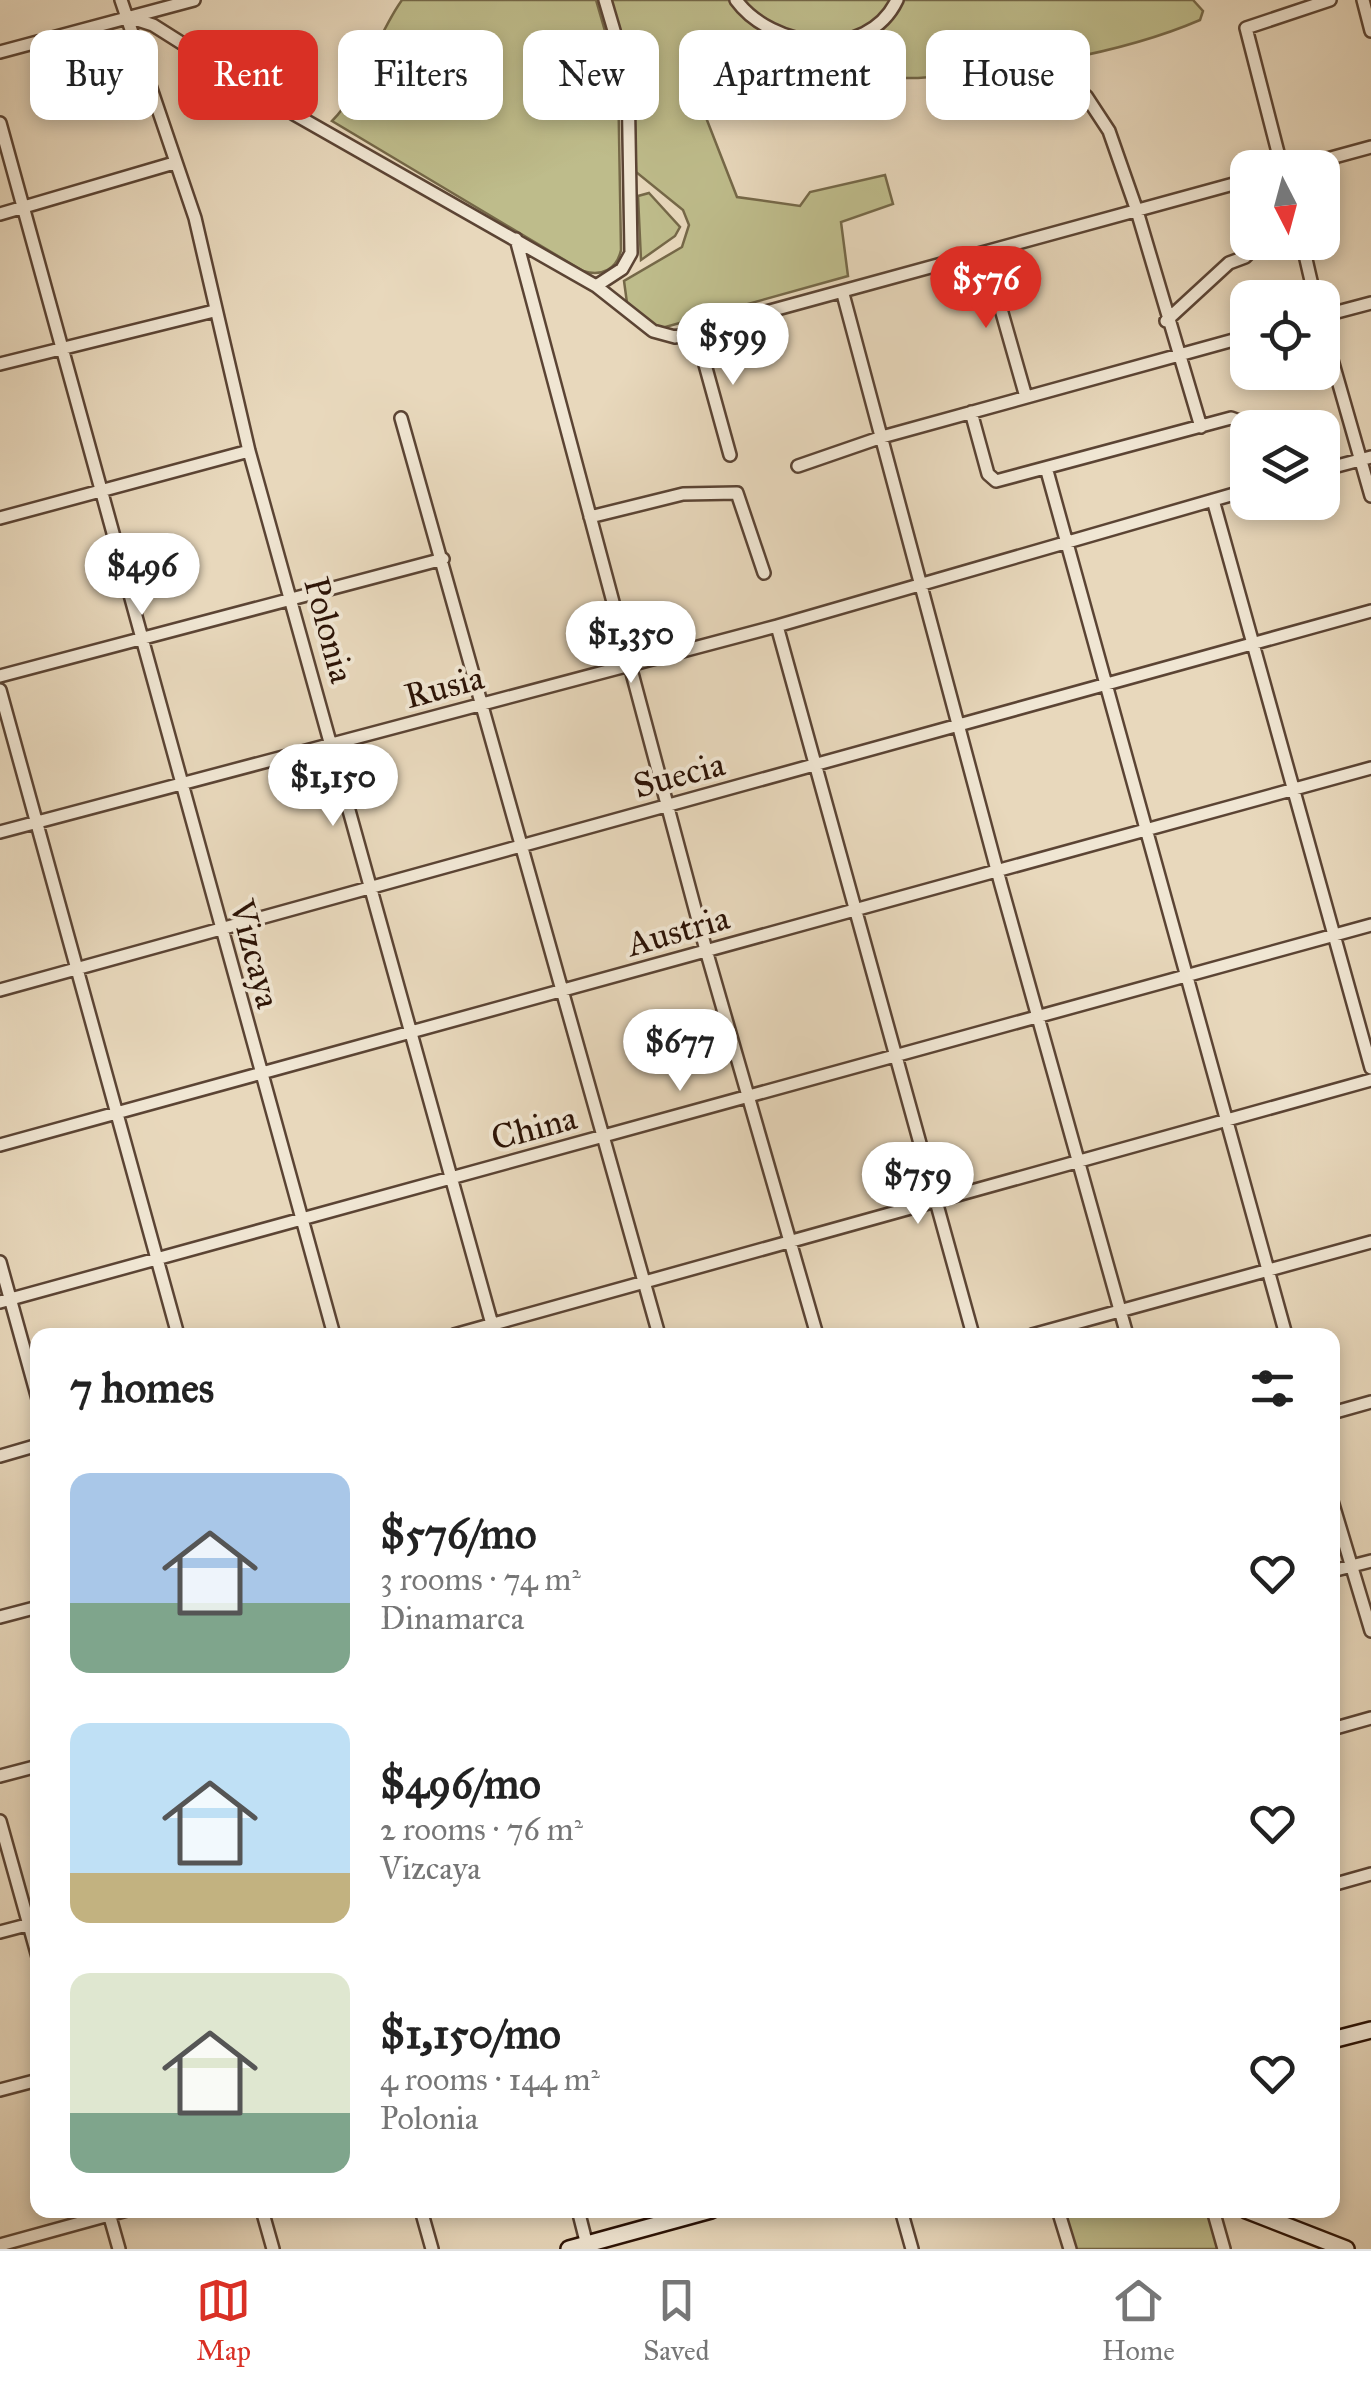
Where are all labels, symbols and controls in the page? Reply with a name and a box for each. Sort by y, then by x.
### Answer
chip: Buy [30,30,158,120]
chip: Rent [178,30,318,120]
chip: Filters [338,30,503,120]
chip: New [523,30,659,120]
chip: Apartment [679,30,906,120]
chip: House [926,30,1090,120]
north arrow [1230,150,1340,260]
map controls [1230,150,1340,520]
pin: $576 [927,246,1045,331]
text: $576 [952,259,1020,298]
button: locate [1230,280,1340,390]
pin: $599 [674,303,792,388]
text: $599 [699,316,767,355]
button: layers [1230,410,1340,520]
pin: $496 [83,533,201,618]
text: $496 [107,546,177,585]
street label: Polonia [294,573,364,688]
pin: $1,350 [550,601,712,686]
text: $1,350 [588,614,674,653]
street label: Rusia [400,656,488,718]
street label: Suecia [629,742,729,808]
pin: $1,150 [252,744,414,829]
text: $1,150 [290,757,376,796]
street label: Vizcaya [220,894,290,1013]
street label: Austria [620,896,734,967]
pin: $677 [621,1009,739,1094]
text: $677 [645,1022,715,1061]
street label: China [487,1096,582,1160]
pin: $759 [859,1142,977,1227]
text: $759 [884,1155,952,1194]
icon: filters [1245,1361,1300,1416]
text: 7 homes [70,1362,214,1414]
text: $576/mo [380,1508,536,1560]
icon: home [150,1513,270,1633]
icon: heart [1245,1546,1300,1601]
text: 3 rooms · 74 m² [380,1560,581,1599]
text: Dinamarca [380,1599,524,1638]
text: $496/mo [380,1758,541,1810]
icon: home [150,1763,270,1883]
icon: heart [1245,1796,1300,1851]
text: 2 rooms · 76 m² [380,1810,583,1849]
text: Vizcaya [380,1849,481,1888]
text: $1,150/mo [380,2008,561,2060]
icon: home [150,2013,270,2133]
icon: heart [1245,2046,1300,2101]
text: 4 rooms · 144 m² [380,2060,600,2099]
text: Polonia [380,2099,478,2138]
tab: Map [196,2273,251,2368]
tab: Saved [643,2273,710,2368]
tab: Home [1102,2273,1175,2368]

